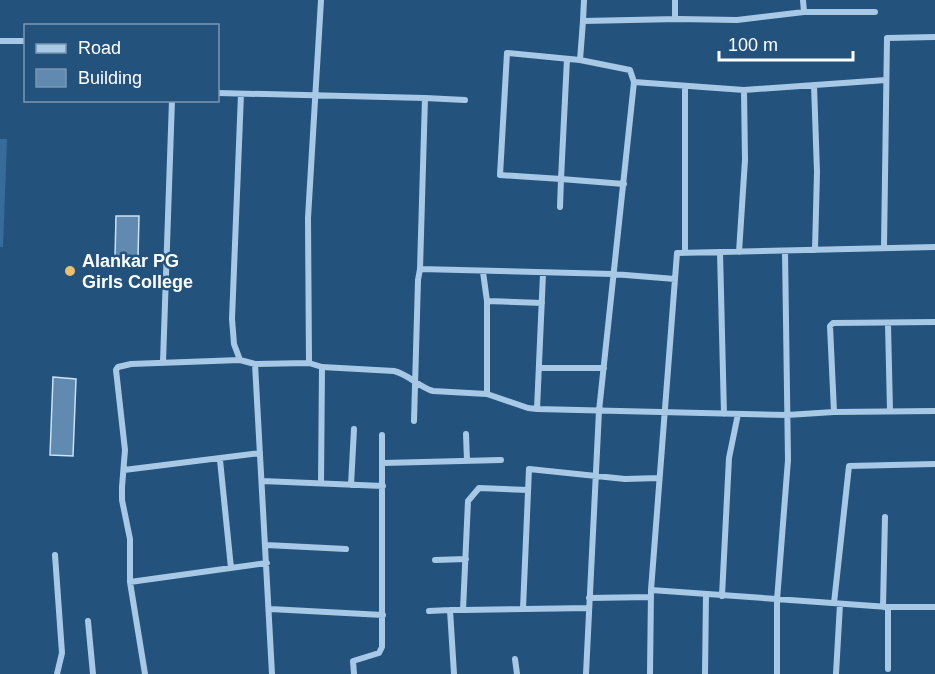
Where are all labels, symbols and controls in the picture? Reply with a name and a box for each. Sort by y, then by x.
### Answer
legend [24,24,219,102]
scale bar [719,24,852,62]
text: 100 m [728,35,778,55]
text: Road [78,38,121,58]
text: Building [78,68,142,88]
place label: Alankar PG Girls College [82,251,193,292]
marker: Alankar PG Girls College [63,264,77,278]

